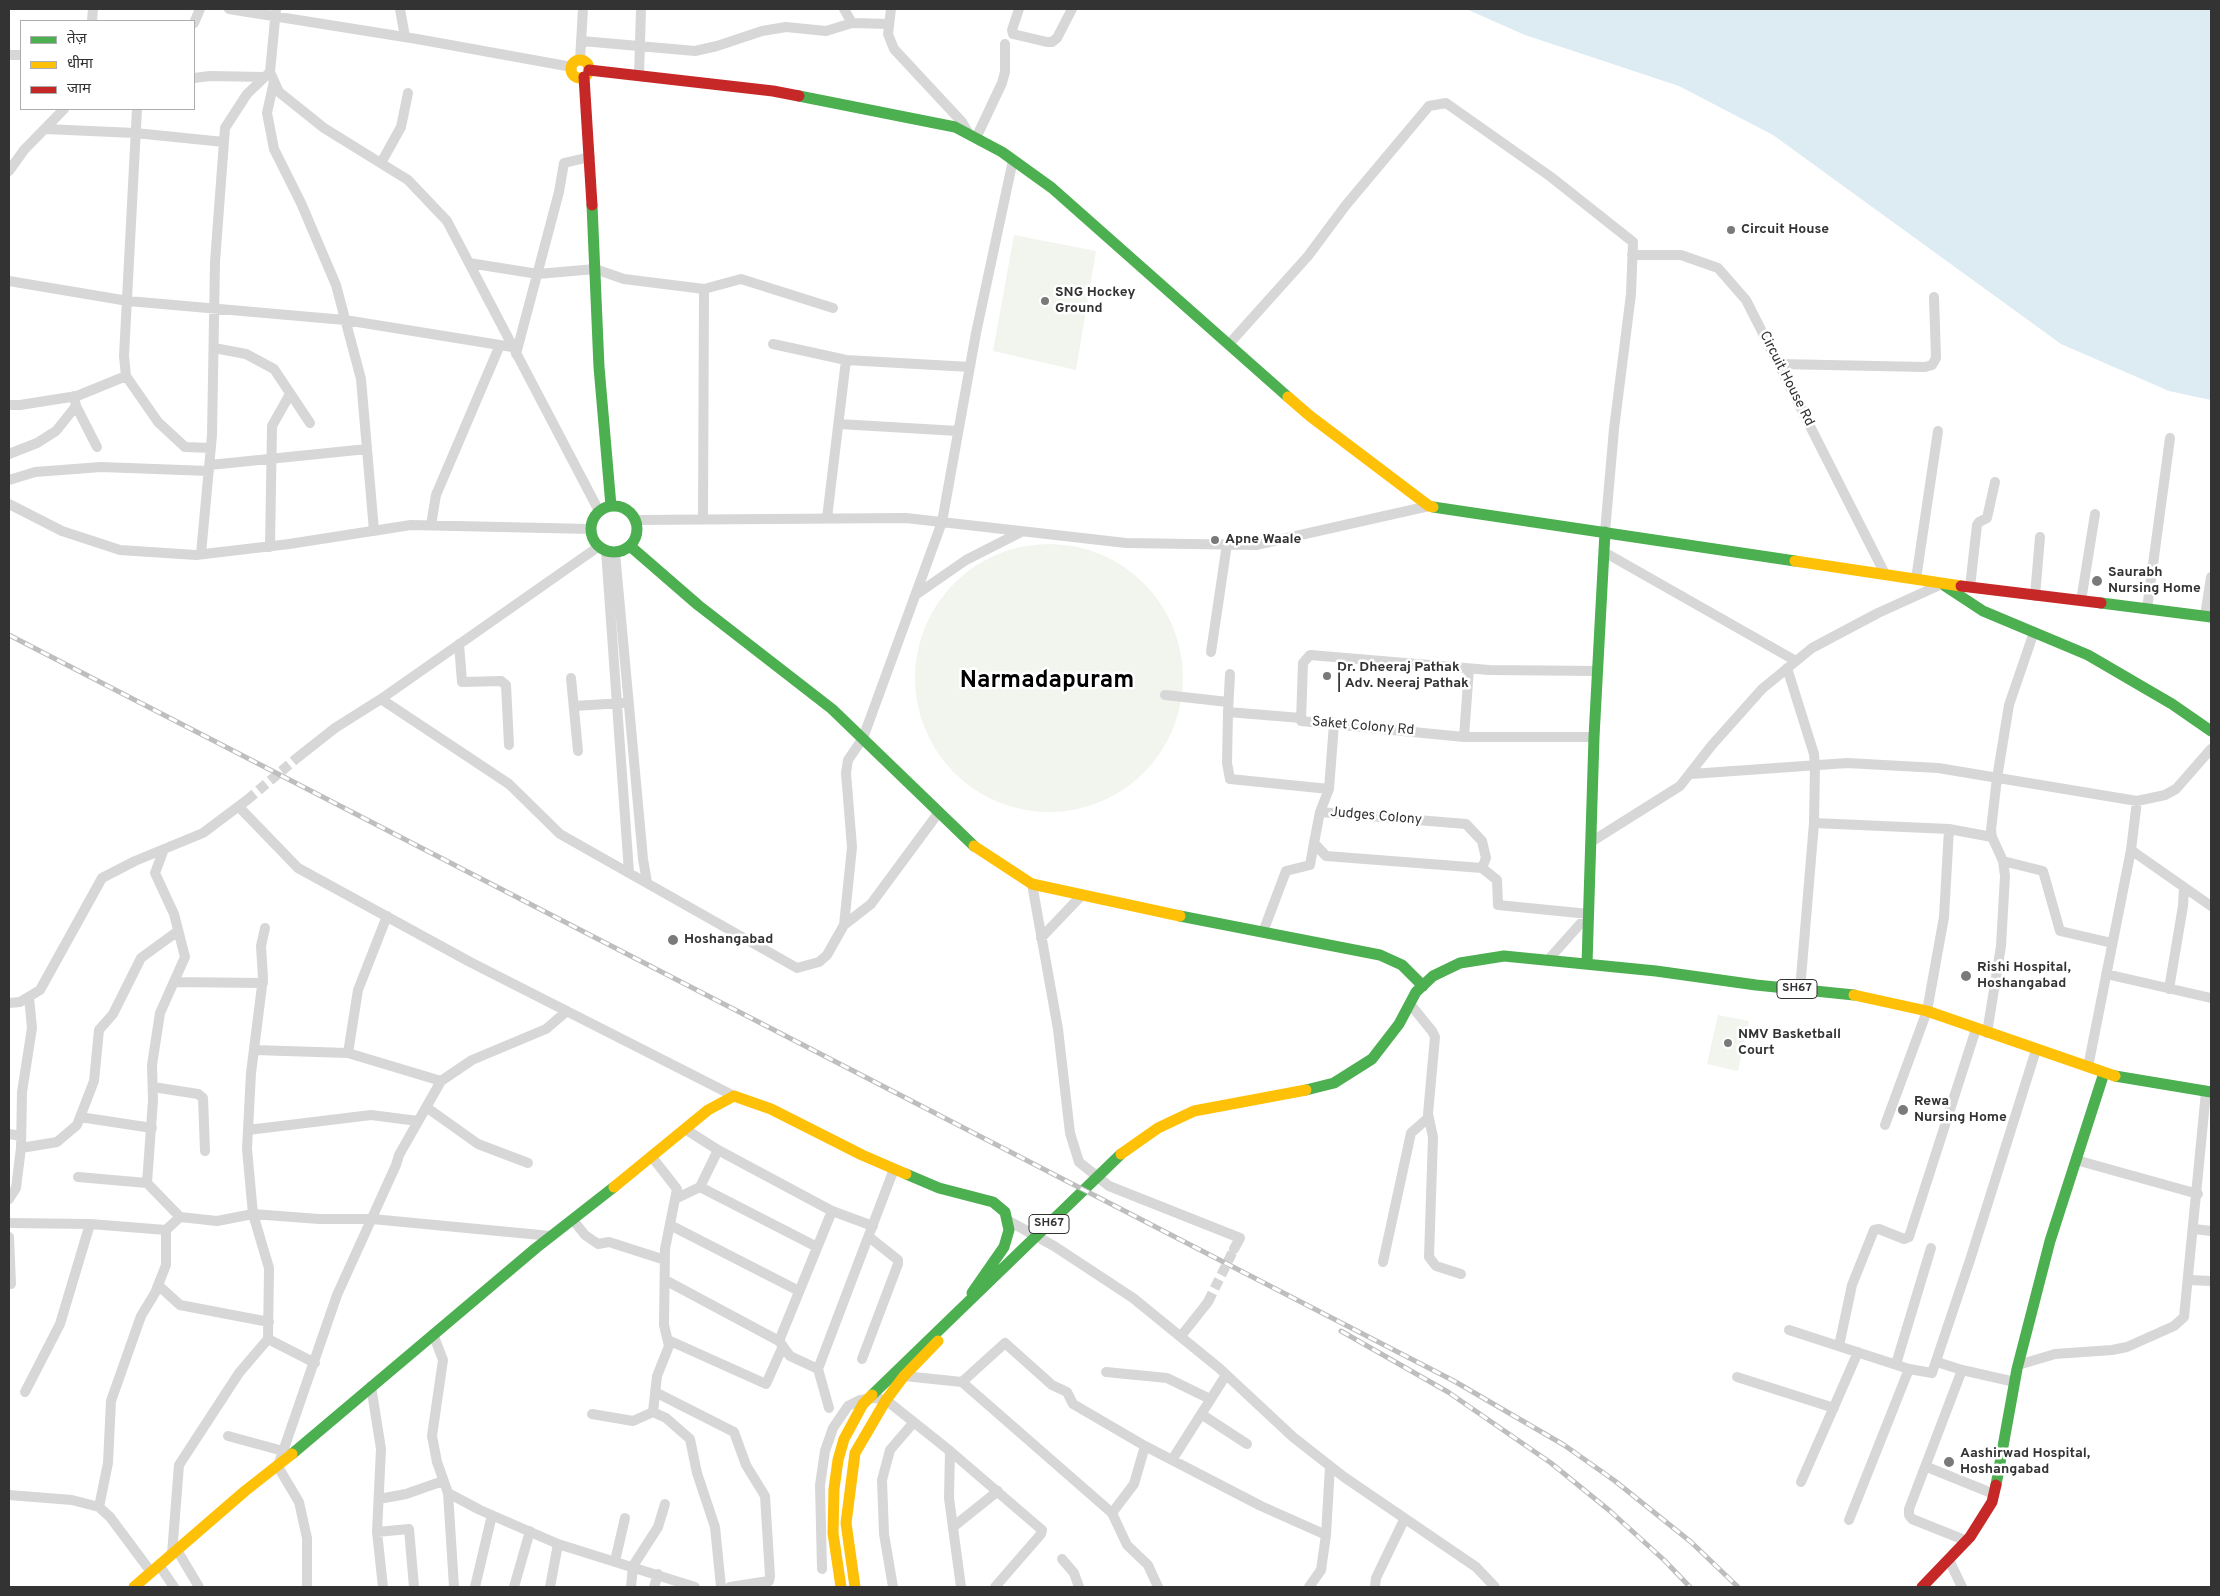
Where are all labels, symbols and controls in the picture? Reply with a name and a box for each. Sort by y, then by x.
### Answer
legend [20,20,195,110]
text: तेज़ [67,30,87,49]
text: धीमा [67,55,93,74]
text: जाम [67,80,91,99]
place label: Circuit House [1741,222,1829,238]
marker: Circuit House [1725,224,1737,236]
place label: SNG Hockey Ground [1055,285,1135,318]
marker: SNG Hockey Ground [1039,295,1051,307]
street label: Circuit House Rd [1755,329,1817,429]
place label: Apne Waale [1225,532,1301,548]
marker: Apne Waale [1209,534,1221,546]
place label: Saurabh Nursing Home [2108,565,2201,598]
marker: Saurabh Nursing Home [2090,574,2104,588]
place label: Dr. Dheeraj Pathak | Adv. Neeraj Pathak [1337,660,1469,692]
district label: Narmadapuram [960,668,1134,696]
marker: Dr. Dheeraj Pathak | Adv. Neeraj Pathak [1321,670,1333,682]
street label: Saket Colony Rd [1311,714,1415,740]
street label: Judges Colony [1329,805,1423,829]
place label: Hoshangabad [684,932,773,948]
marker: Hoshangabad [666,933,680,947]
place label: Rishi Hospital, Hoshangabad [1977,960,2071,992]
marker: Rishi Hospital, Hoshangabad [1959,969,1973,983]
road number: SH67 [1777,980,1817,999]
place label: NMV Basketball Court [1738,1027,1841,1060]
marker: NMV Basketball Court [1722,1037,1734,1049]
place label: Rewa Nursing Home [1914,1094,2007,1126]
marker: Rewa Nursing Home [1896,1103,1910,1117]
road number: SH67 [1029,1214,1069,1234]
place label: Aashirwad Hospital, Hoshangabad [1960,1446,2090,1478]
marker: Aashirwad Hospital, Hoshangabad [1942,1455,1956,1469]

